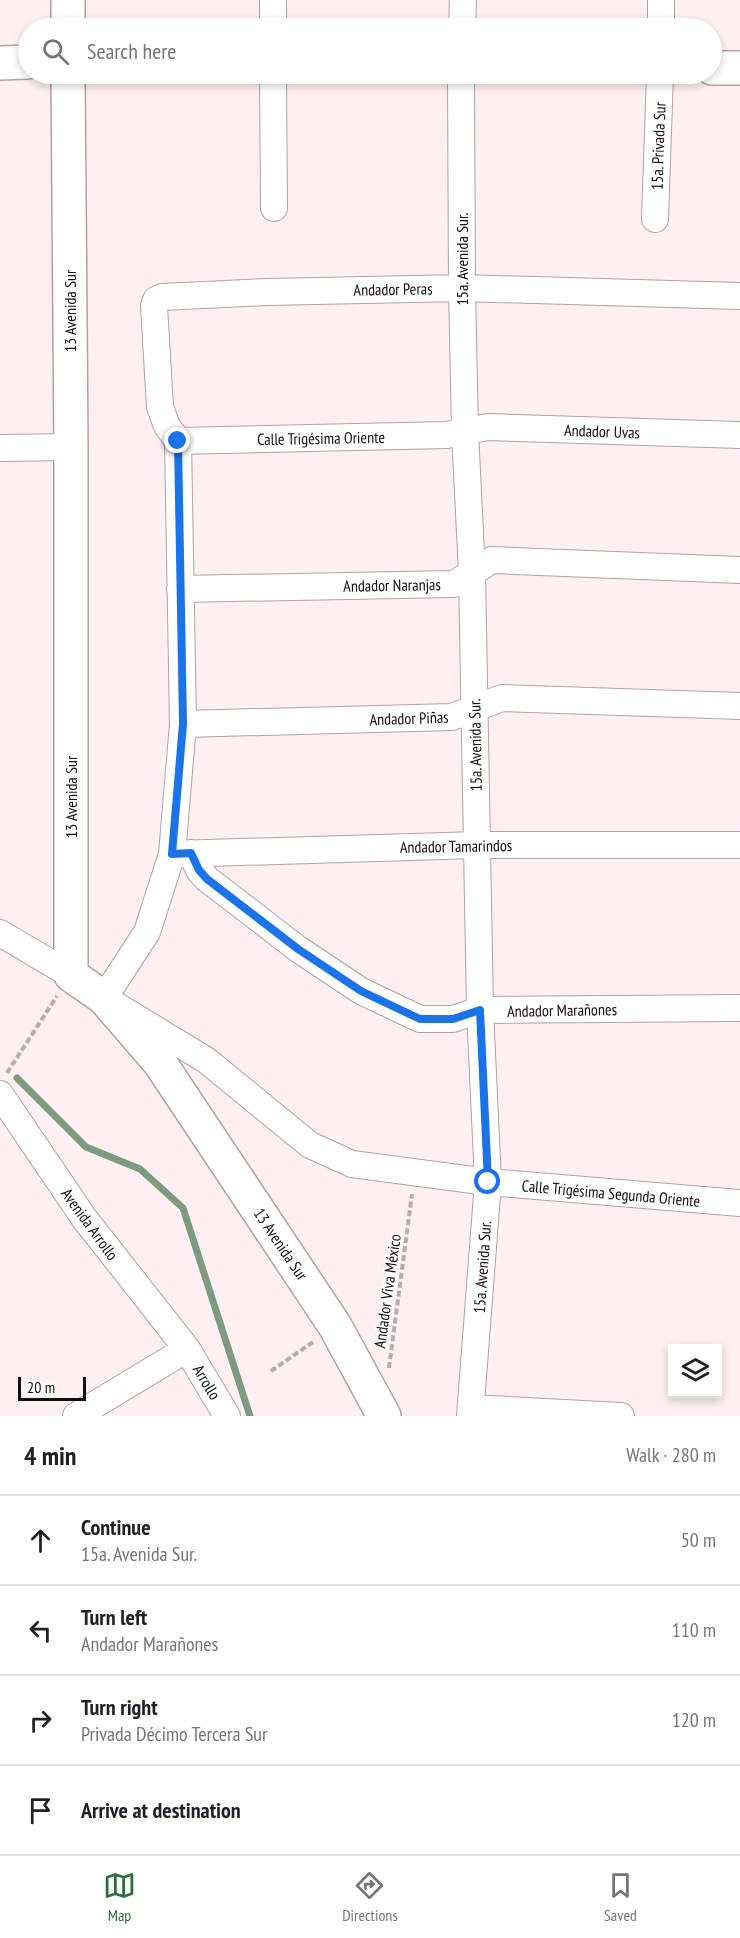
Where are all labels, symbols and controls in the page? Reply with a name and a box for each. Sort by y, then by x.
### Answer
search box [18,18,722,84]
icon: search [39,35,72,68]
text: Search here [87,37,176,65]
street label: 15a. Privada Sur [646,101,670,190]
street label: 15a. Avenida Sur. [452,212,472,305]
street label: 13 Avenida Sur [60,269,80,352]
street label: Andador Peras [353,278,433,300]
street label: Andador Uvas [564,420,640,442]
route end [164,427,190,453]
street label: Calle Trigésima Oriente [257,427,385,449]
street label: Andador Naranjas [343,574,441,596]
street label: 15a. Avenida Sur. [464,698,486,792]
street label: Andador Piñas [369,707,449,729]
street label: 13 Avenida Sur [61,755,81,838]
street label: Andador Tamarindos [400,835,512,857]
street label: Andador Marañones [507,999,617,1021]
route start [474,1168,500,1194]
street label: Calle Trigésima Segunda Oriente [521,1175,701,1211]
street label: Avenida Arrollo [57,1184,123,1264]
street label: 13 Avenida Sur [250,1204,313,1284]
street label: 15a. Avenida Sur. [469,1220,495,1314]
street label: Andador Viva México [369,1233,405,1349]
map controls [668,1344,722,1398]
button: layers [668,1344,722,1398]
street label: Arrollo [189,1361,225,1403]
scale bar [18,1374,86,1402]
text: 20 m [27,1377,55,1397]
text: 4 min [24,1439,77,1472]
text: Walk · 280 m [626,1442,716,1468]
text: Continue [81,1513,151,1541]
icon: ahead [24,1524,57,1557]
text: 50 m [681,1527,716,1553]
text: 15a. Avenida Sur. [81,1541,197,1567]
text: Turn left [81,1603,147,1631]
icon: left [24,1614,57,1647]
text: 110 m [672,1617,716,1643]
text: Andador Marañones [81,1631,218,1657]
text: Turn right [81,1693,158,1721]
icon: right [24,1704,57,1737]
text: 120 m [672,1707,716,1733]
text: Privada Décimo Tercera Sur [81,1721,268,1747]
icon: arrive [24,1794,57,1827]
text: Arrive at destination [81,1796,241,1824]
tab: Map [103,1869,136,1925]
tab: Directions [342,1869,398,1925]
tab: Saved [604,1869,637,1925]

